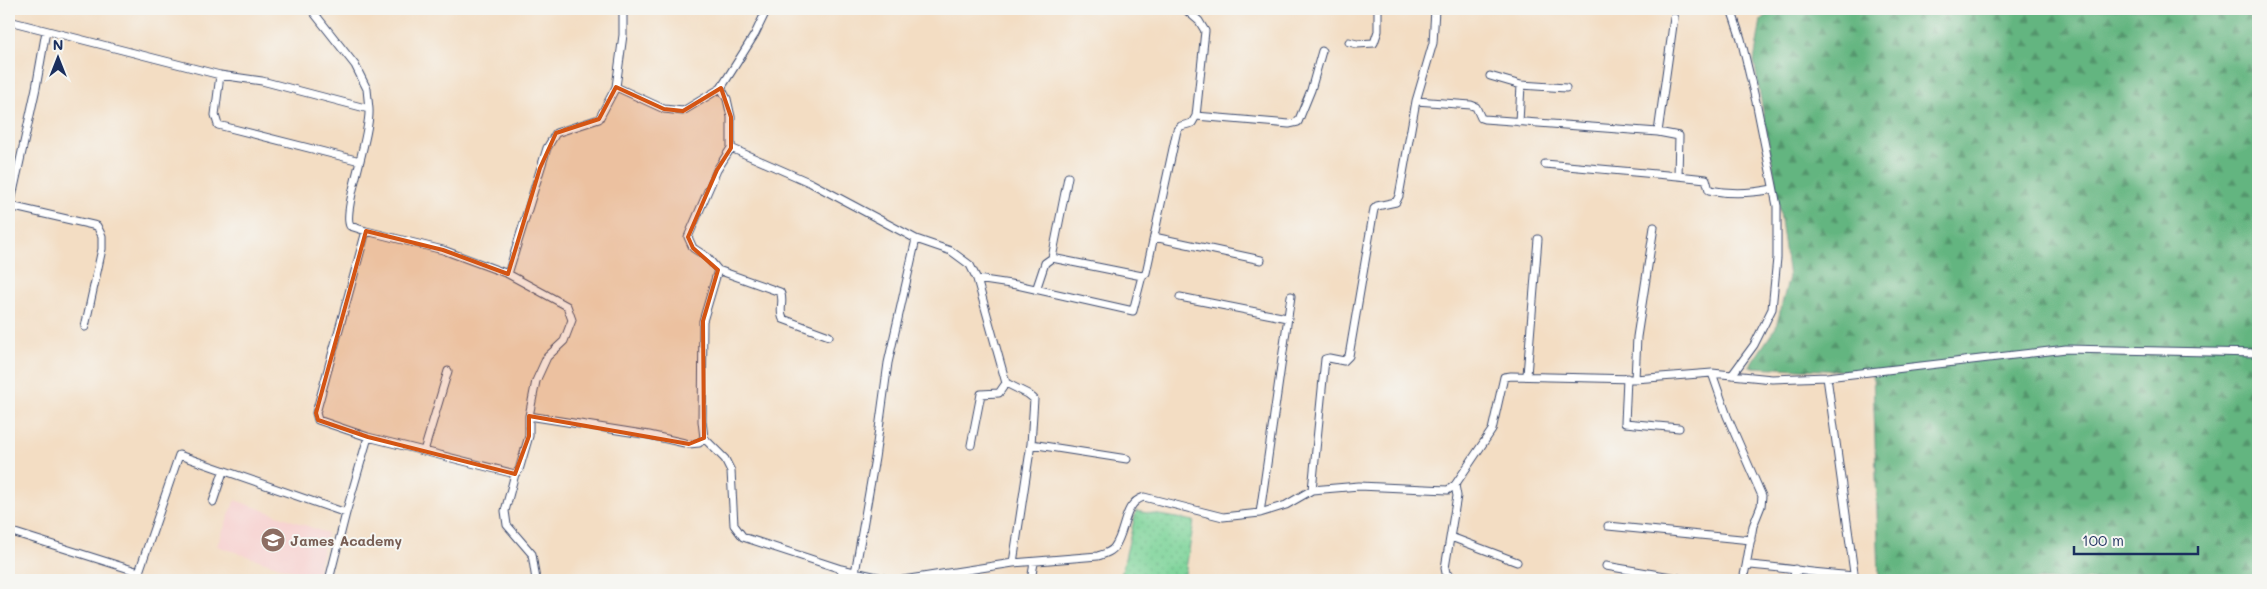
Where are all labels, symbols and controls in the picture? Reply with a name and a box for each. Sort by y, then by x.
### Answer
north arrow [32,32,82,82]
text: N [53,35,63,54]
scale bar [2074,524,2198,556]
school or university icon: James Academy [260,527,286,553]
text: 100 m [2082,530,2124,550]
place label: James Academy [290,531,402,550]

